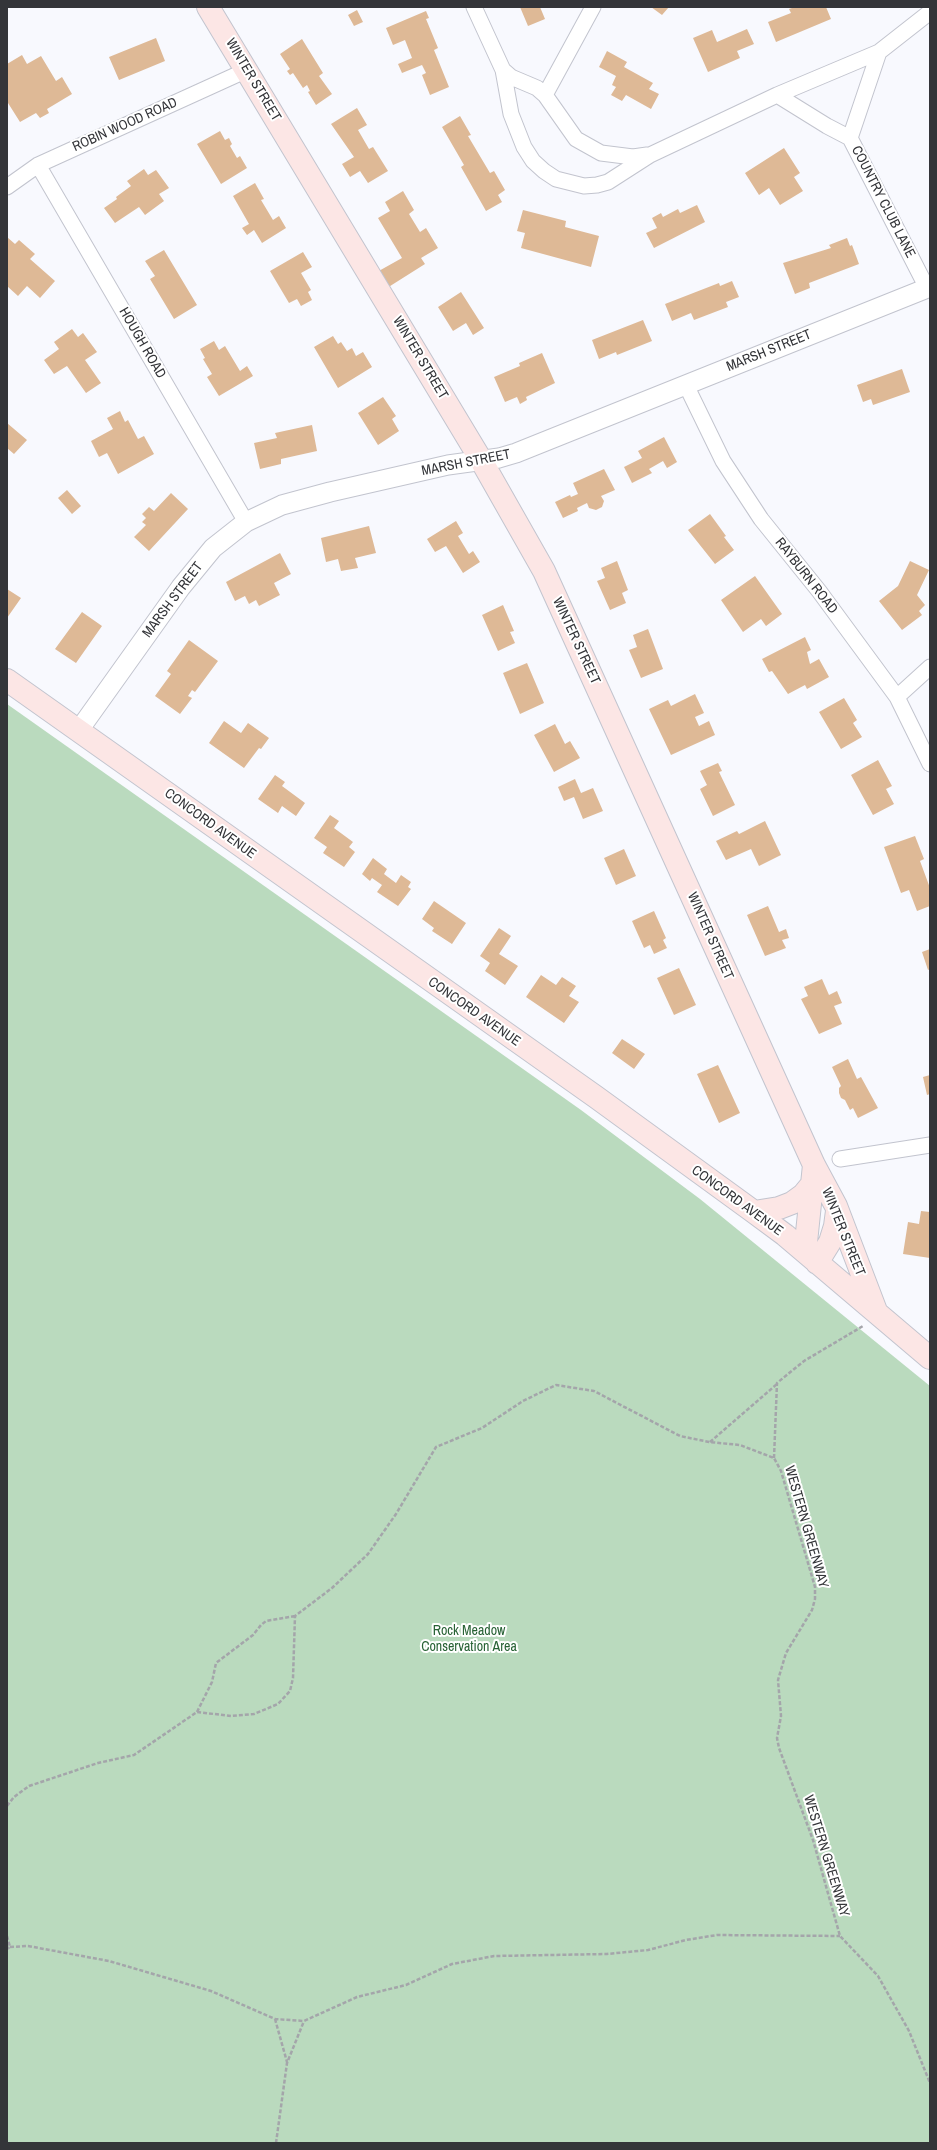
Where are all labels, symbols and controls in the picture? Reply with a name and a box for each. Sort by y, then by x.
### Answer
street label: WINTER STREET [222,35,284,125]
street label: ROBIN WOOD ROAD [70,94,180,156]
street label: COUNTRY CLUB LANE [847,143,919,261]
street label: HOUGH ROAD [115,305,169,381]
street label: WINTER STREET [389,313,451,403]
street label: MARSH STREET [724,326,814,376]
street label: MARSH STREET [420,446,512,480]
street label: RAYBURN ROAD [771,535,841,617]
street label: MARSH STREET [139,559,207,641]
street label: WINTER STREET [549,595,603,687]
street label: CONCORD AVENUE [161,785,259,863]
street label: WINTER STREET [683,890,737,982]
street label: CONCORD AVENUE [425,974,523,1050]
street label: CONCORD AVENUE [688,1162,786,1240]
street label: WINTER STREET [818,1185,868,1279]
street label: WESTERN GREENWAY [781,1464,831,1590]
park label: Rock Meadow Conservation Area [421,1623,517,1656]
street label: WESTERN GREENWAY [800,1793,852,1919]

